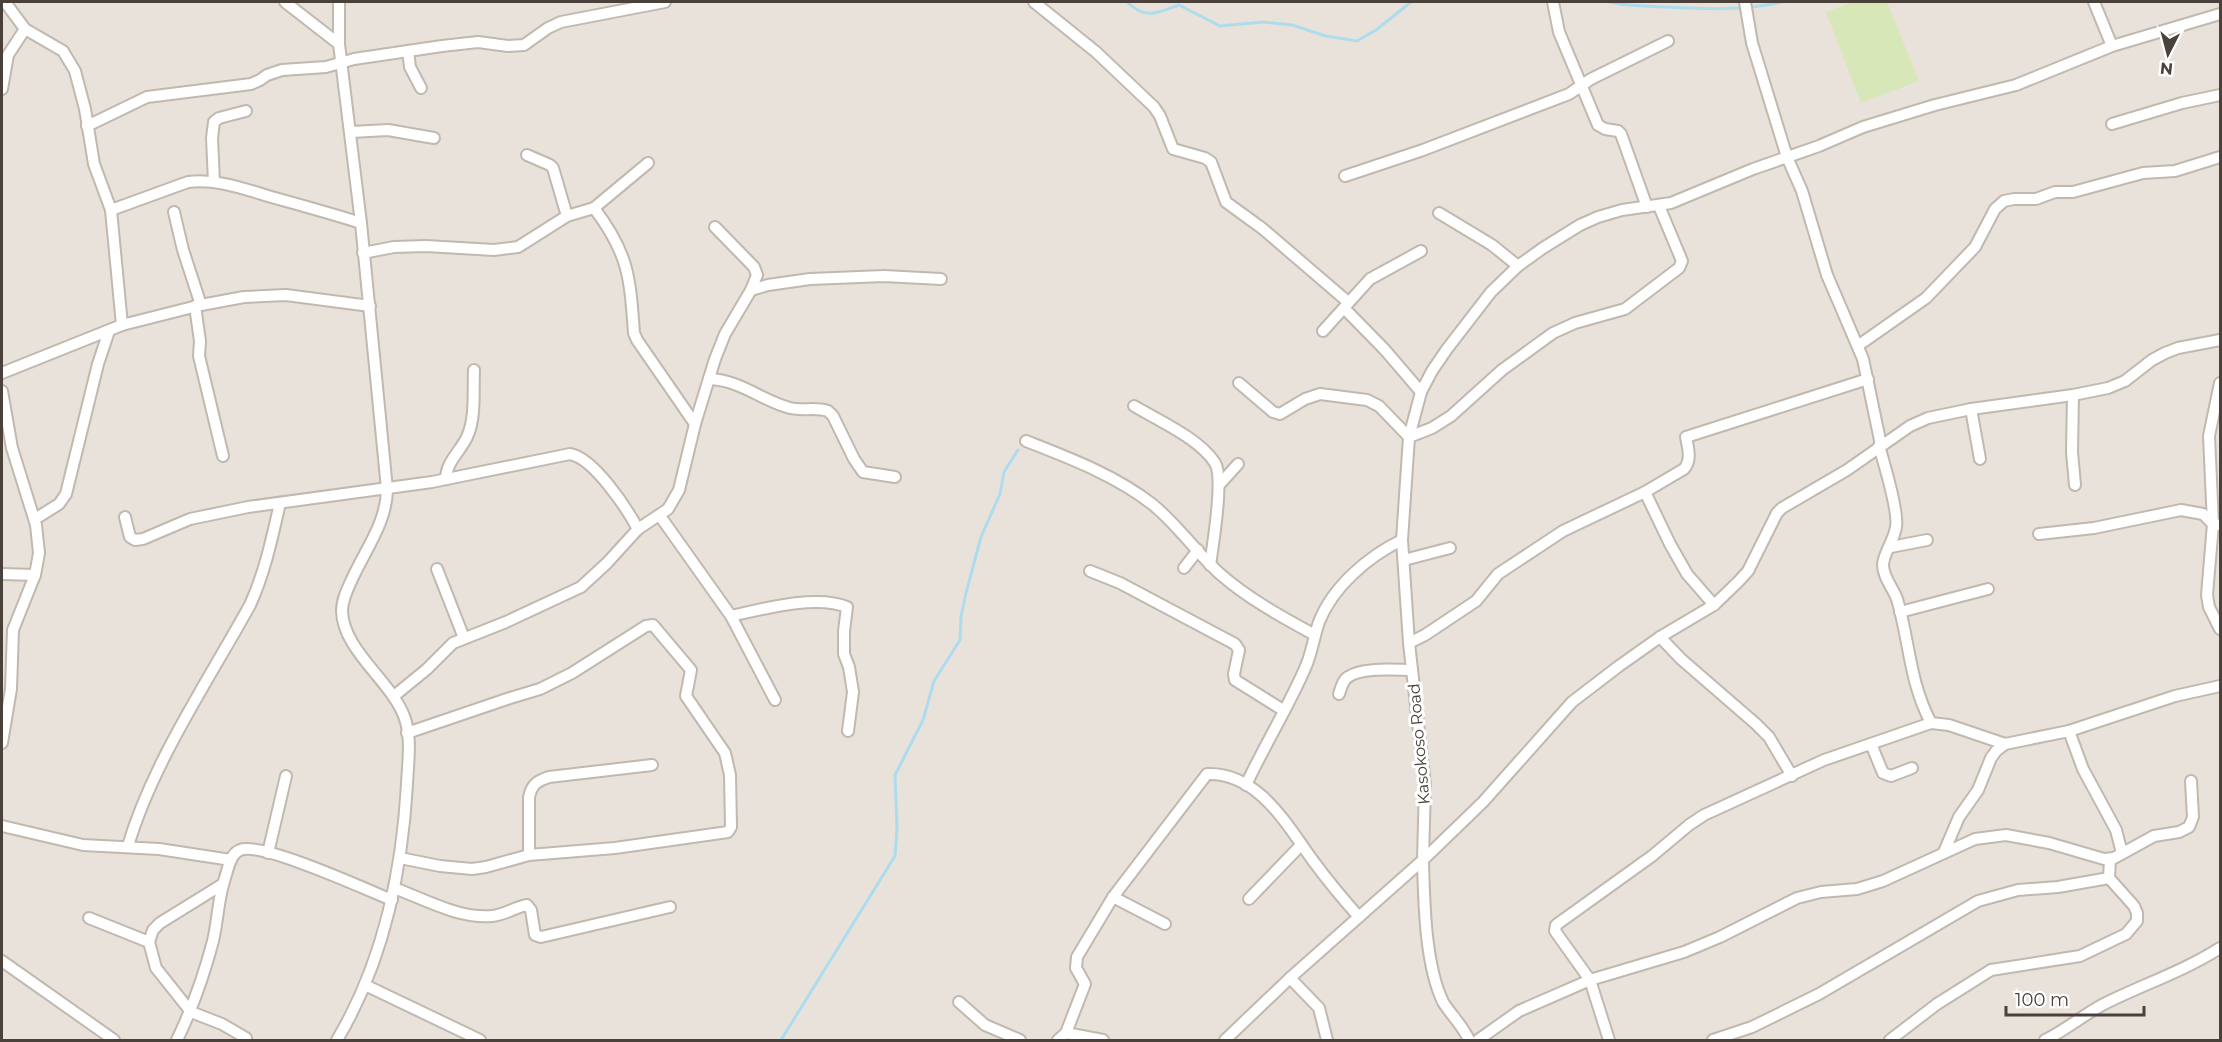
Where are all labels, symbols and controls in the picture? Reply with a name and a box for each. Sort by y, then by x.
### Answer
north arrow [2138,24,2198,84]
text: N [2159,58,2174,79]
street label: Kasokoso Road [1404,683,1434,805]
scale bar [2006,979,2144,1017]
text: 100 m [2015,989,2069,1011]

